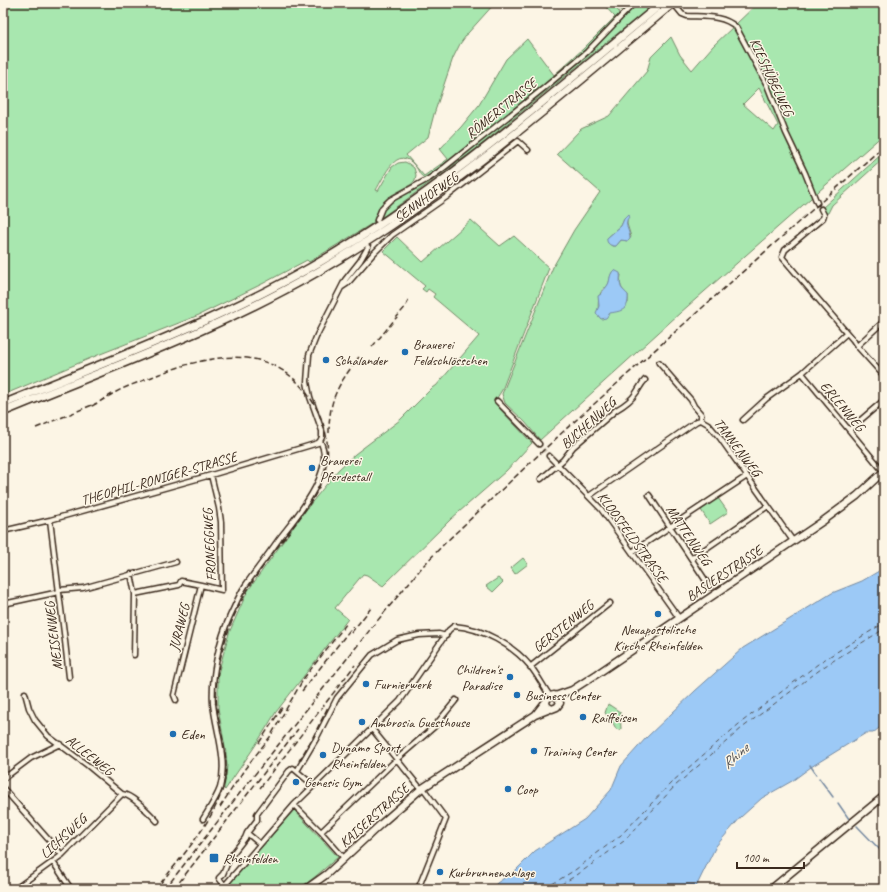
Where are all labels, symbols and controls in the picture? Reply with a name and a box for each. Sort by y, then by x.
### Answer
street label: KIESHÜBELWEG [746,35,798,121]
street label: RÖMERSTRASSE [462,73,542,142]
street label: SENNHOFWEG [391,167,463,226]
place label: Brauerei Feldschlösschen [413,336,488,369]
marker: Brauerei Feldschlösschen [400,347,410,357]
place label: Schalander [334,352,388,369]
marker: Schalander [321,355,331,365]
street label: ERLENWEG [817,378,870,436]
street label: BUCHENWEG [557,393,621,453]
street label: TANNENWEG [710,415,766,481]
street label: THEOPHIL-RONIGER-STRASSE [79,447,241,509]
place label: Brauerei Pferdestall [320,452,373,485]
marker: Brauerei Pferdestall [307,463,317,473]
street label: KLOOSFELDSTRASSE [594,489,673,588]
street label: MATTENWEG [662,502,716,570]
street label: FRONEGGWEG [199,506,220,582]
street label: BASLERSTRASSE [683,541,767,605]
street label: GERSTENWEG [530,595,599,656]
street label: MEISENWEG [41,599,66,671]
street label: JURAWEG [165,600,194,653]
marker: Neuapostolische Kirche Rheinfelden [653,609,663,619]
place label: Neuapostolische Kirche Rheinfelden [614,621,703,654]
place label: Children's Paradise [456,661,503,694]
marker: Children's Paradise [505,672,515,682]
place label: Furnierwerk [374,676,432,693]
marker: Furnierwerk [361,679,371,689]
place label: Business Center [525,687,602,704]
marker: Business Center [512,690,522,700]
place label: Raiffeisen [591,709,638,726]
marker: Raiffeisen [578,712,588,722]
place label: Ambrosia Guesthouse [370,714,471,731]
marker: Ambrosia Guesthouse [357,717,367,727]
place label: Eden [181,726,205,743]
marker: Eden [168,729,178,739]
street label: ALLEEWEG [62,731,119,781]
water label: Rhine [718,738,754,773]
place label: Dynamo Sport Rheinfelden [331,739,402,772]
place label: Training Center [542,743,618,760]
marker: Training Center [529,746,539,756]
marker: Dynamo Sport Rheinfelden [318,750,328,760]
place label: Genesis Gym [304,774,363,791]
marker: Genesis Gym [291,777,301,787]
street label: KAISERSTRASSE [336,778,414,851]
place label: Coop [516,781,538,798]
marker: Coop [503,784,513,794]
street label: LICHSWEG [37,809,92,862]
scale bar [737,844,804,870]
place label: Rheinfelden [223,850,279,867]
text: 100 m [743,850,770,866]
marker: Rheinfelden [208,852,220,864]
place label: Kurbrunnenanlage [448,864,535,881]
marker: Kurbrunnenanlage [435,867,445,877]

